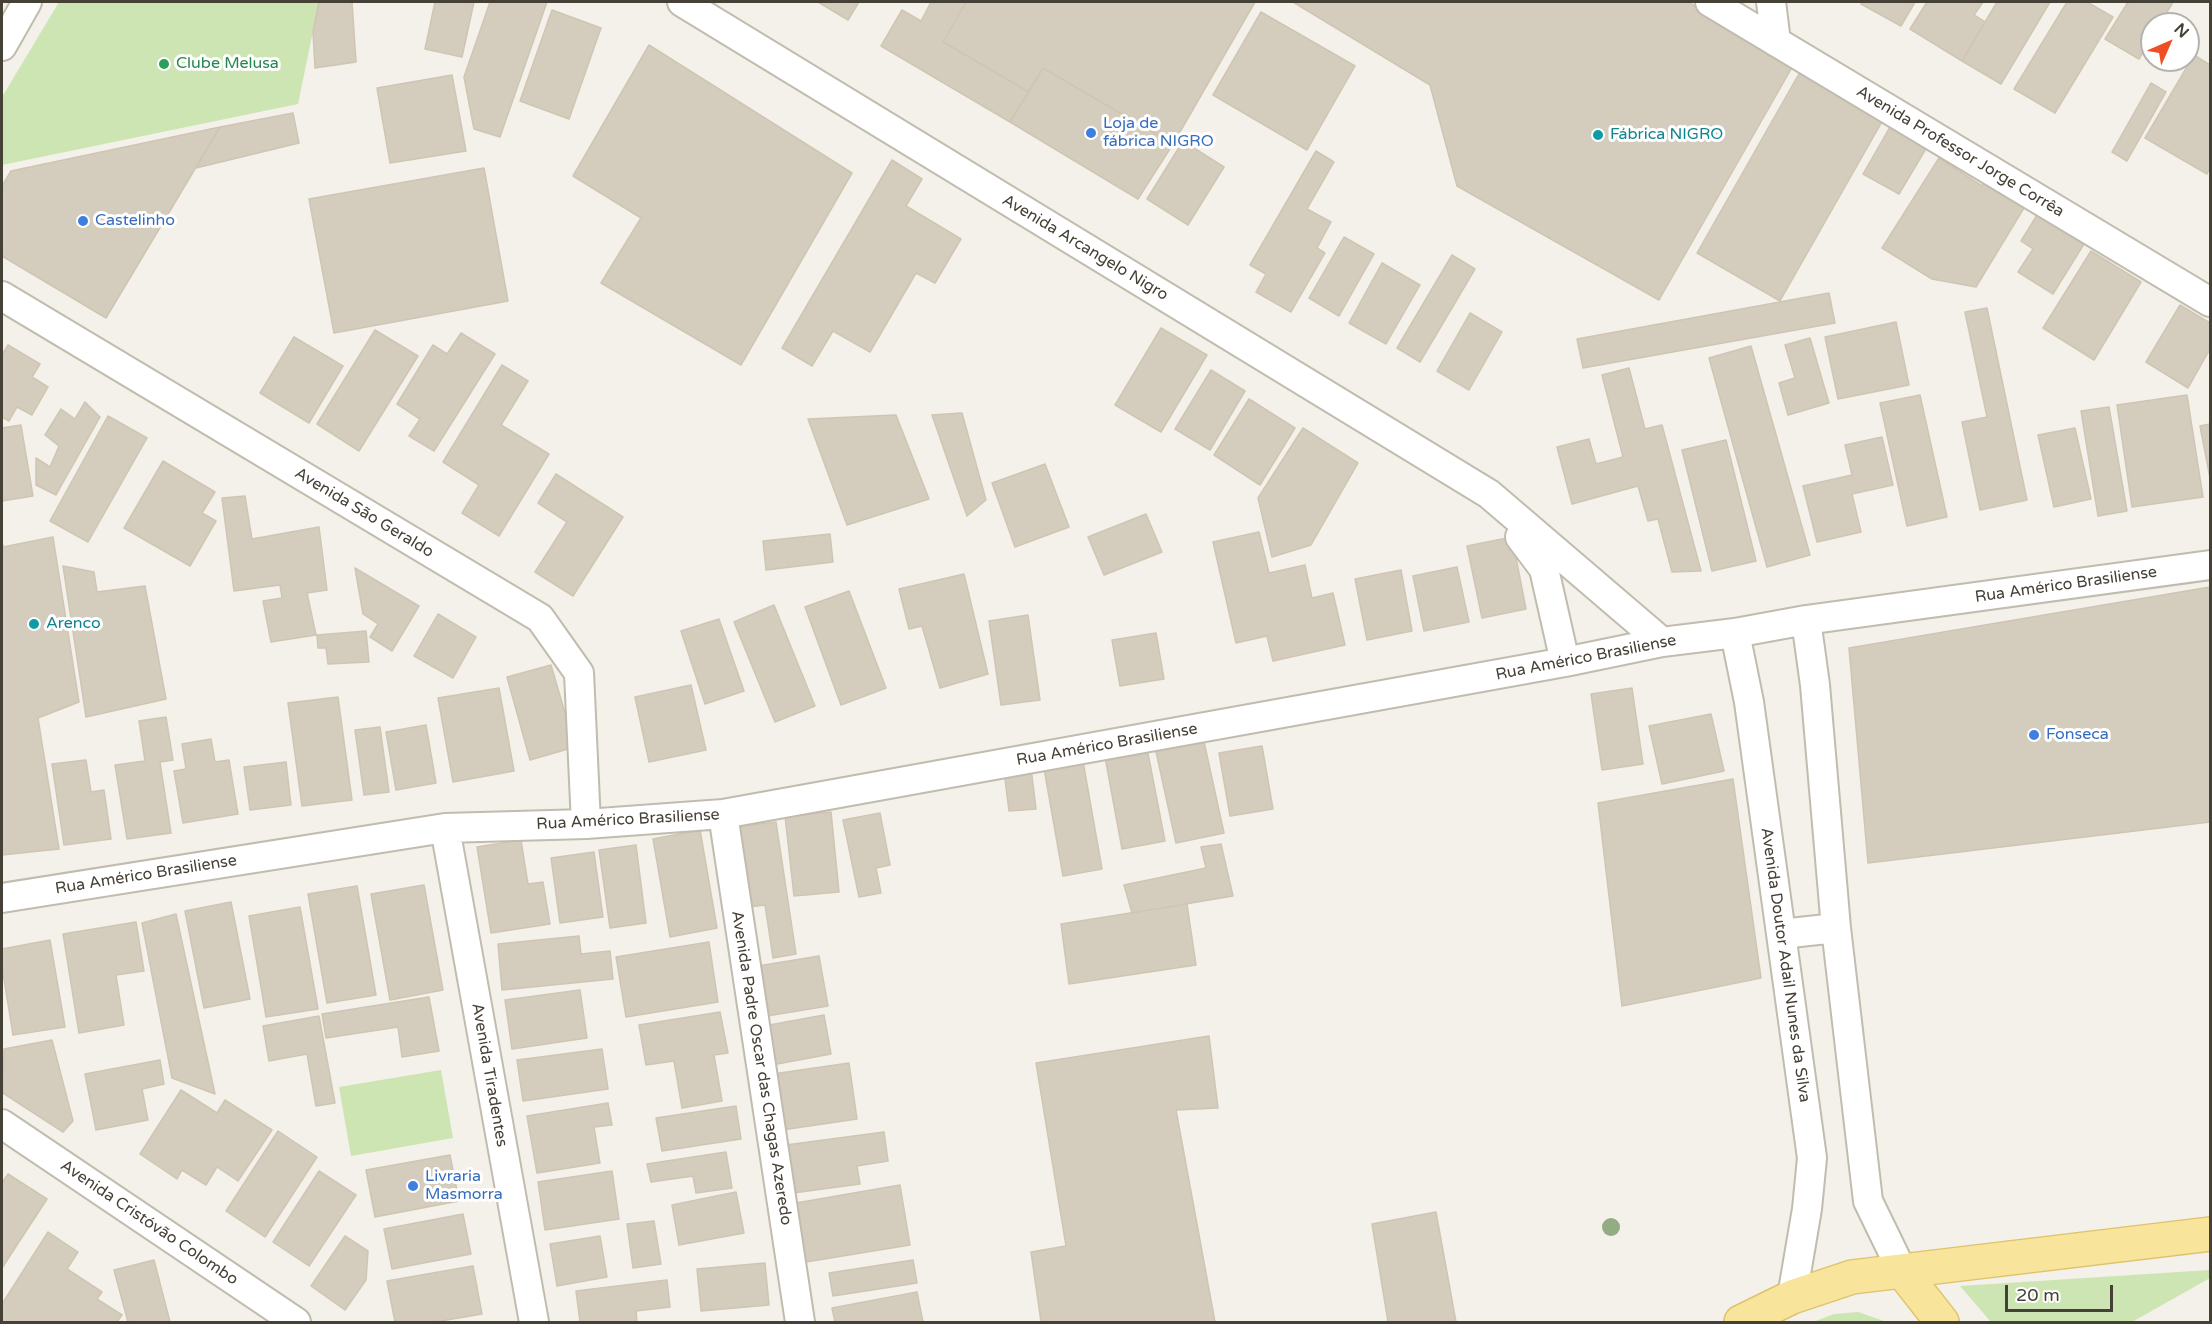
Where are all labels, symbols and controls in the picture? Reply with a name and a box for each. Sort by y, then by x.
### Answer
north arrow [2140,12,2200,72]
text: N [2170,19,2193,42]
place label: Clube Melusa [176,54,279,74]
marker: Clube Melusa [157,57,171,71]
street label: Avenida Professor Jorge Corrêa [1853,82,2067,222]
place label: Loja de fábrica NIGRO [1103,114,1214,152]
place label: Fábrica NIGRO [1610,125,1723,145]
marker: Loja de fábrica NIGRO [1084,126,1098,140]
marker: Fábrica NIGRO [1591,128,1605,142]
street label: Avenida Arcangelo Nigro [999,191,1171,305]
place label: Castelinho [95,211,175,231]
marker: Castelinho [76,214,90,228]
street label: Avenida São Geraldo [291,464,437,562]
street label: Rua Américo Brasiliense [1974,563,2158,607]
place label: Arenco [46,614,101,634]
marker: Arenco [27,617,41,631]
street label: Rua Américo Brasiliense [1494,631,1678,685]
street label: Rua Américo Brasiliense [1015,720,1199,770]
place label: Fonseca [2046,725,2109,745]
marker: Fonseca [2027,728,2041,742]
street label: Rua Américo Brasiliense [536,806,720,834]
street label: Avenida Doutor Adail Nunes da Silva [1756,826,1814,1104]
street label: Rua Américo Brasiliense [54,851,238,899]
street label: Avenida Padre Oscar das Chagas Azeredo [727,909,795,1227]
street label: Avenida Tiradentes [467,1001,511,1149]
street label: Avenida Cristóvão Colombo [57,1156,241,1290]
place label: Livraria Masmorra [425,1167,503,1205]
marker: Livraria Masmorra [406,1179,420,1193]
scale bar [2008,1273,2116,1311]
text: 20 m [2016,1284,2060,1306]

